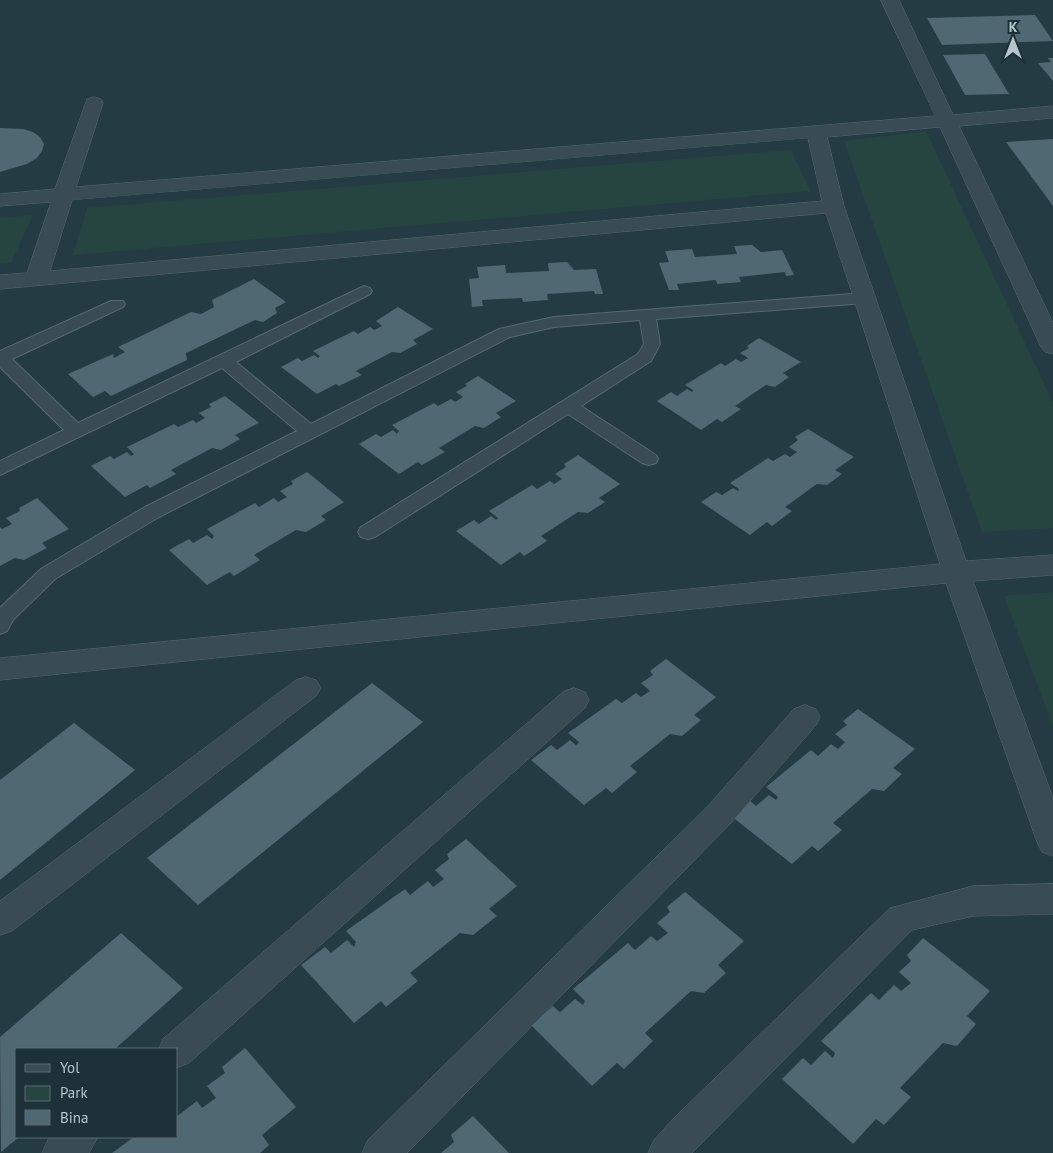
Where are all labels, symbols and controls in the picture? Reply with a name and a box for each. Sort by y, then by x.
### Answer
north arrow [988,15,1038,65]
text: K [1009,18,1018,36]
legend [15,1048,178,1138]
text: Yol [60,1058,80,1077]
text: Park [60,1083,88,1102]
text: Bina [60,1108,88,1127]

